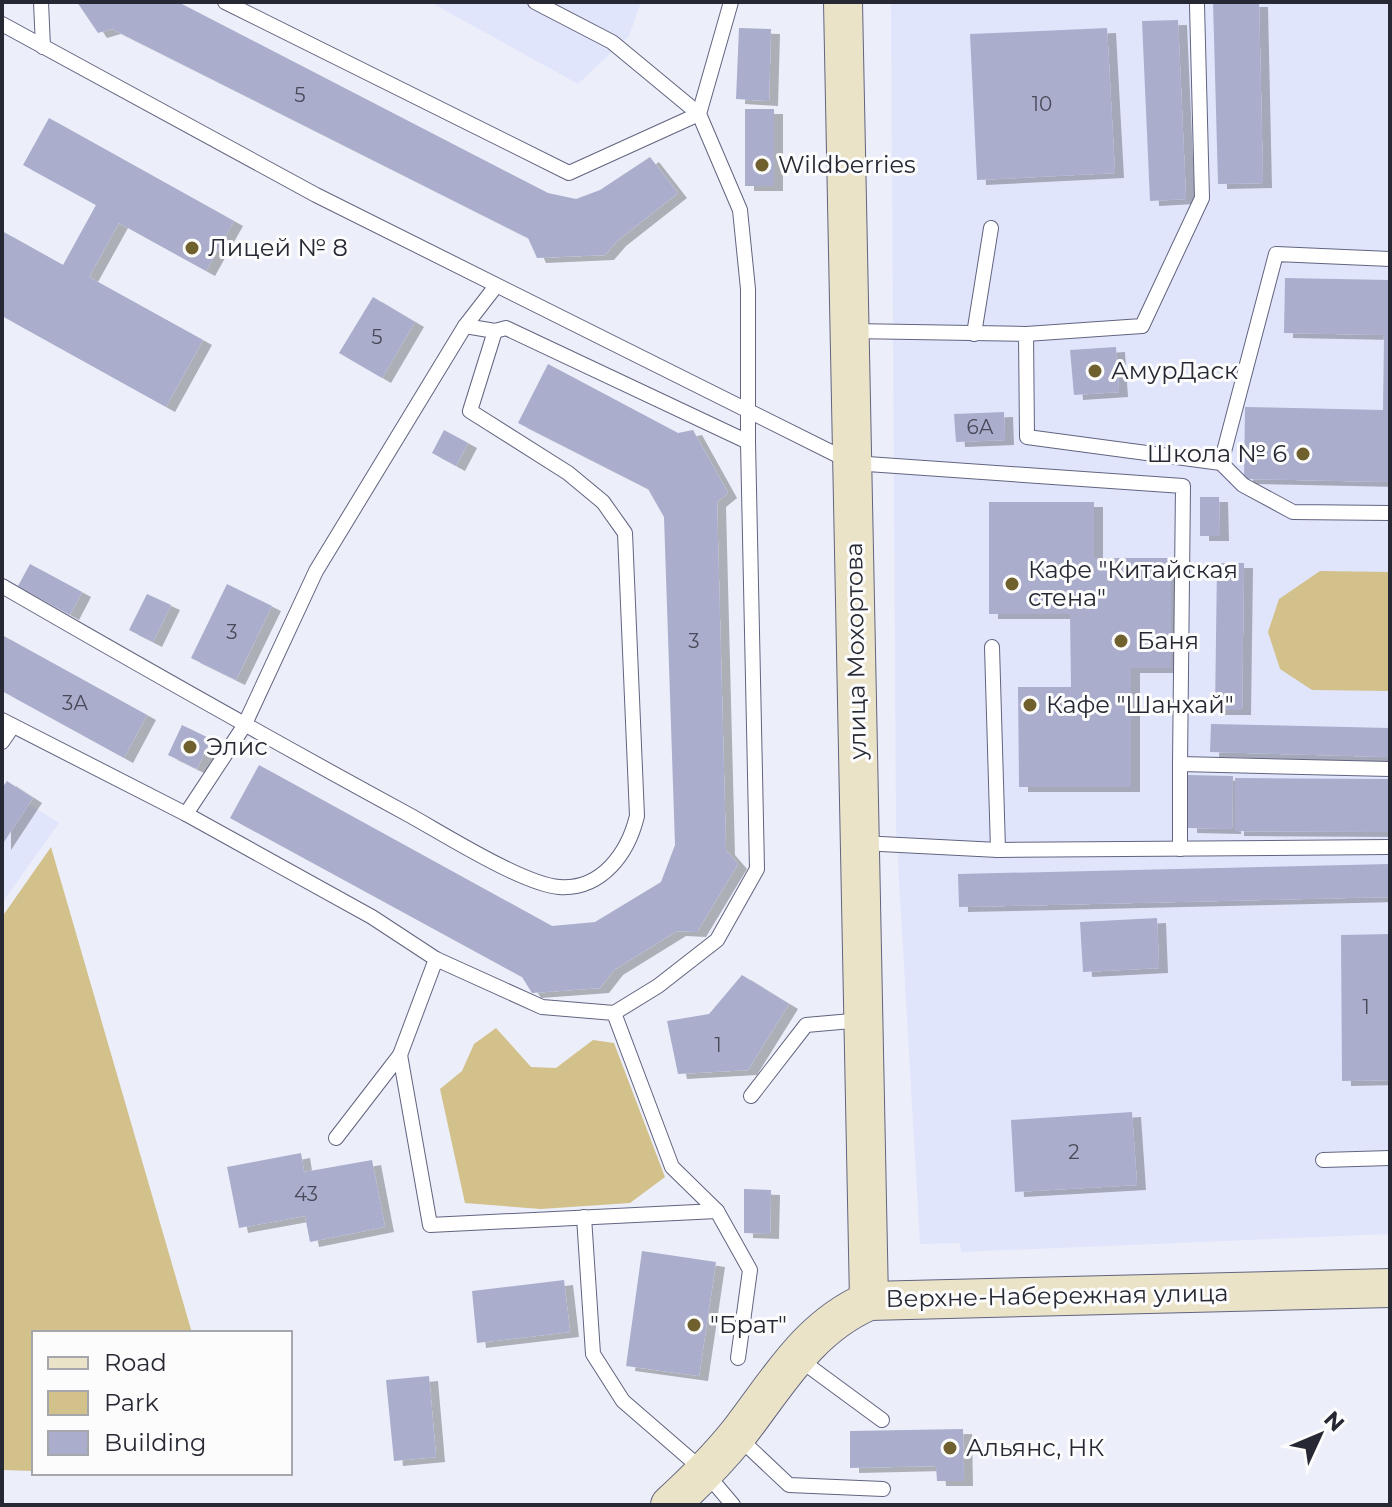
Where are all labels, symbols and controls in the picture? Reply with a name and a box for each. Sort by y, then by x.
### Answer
house number: 5 [294,83,306,107]
house number: 10 [1032,92,1052,116]
place label: Wildberries [778,150,916,179]
marker: Wildberries [753,156,771,174]
place label: Лицей № 8 [208,233,348,262]
marker: Лицей № 8 [183,239,201,257]
house number: 5 [371,325,383,349]
place label: АмурДаск [1111,356,1238,385]
marker: АмурДаск [1086,362,1104,380]
house number: 6А [966,415,994,439]
place label: Школа № 6 [1147,439,1287,468]
marker: Школа № 6 [1294,445,1312,463]
street label: улица Мохортова [839,542,872,761]
place label: Кафе "Китайская стена" [1028,555,1238,612]
marker: Кафе "Китайская стена" [1003,575,1021,593]
house number: 3 [226,620,238,644]
place label: Баня [1137,626,1199,655]
house number: 3 [688,629,700,653]
marker: Баня [1112,632,1130,650]
place label: Кафе "Шанхай" [1046,690,1234,719]
house number: 3А [62,691,88,715]
marker: Кафе "Шанхай" [1021,696,1039,714]
place label: Элис [206,732,268,761]
marker: Элис [181,738,199,756]
house number: 1 [1362,995,1370,1019]
house number: 1 [714,1033,722,1057]
house number: 2 [1068,1140,1080,1164]
house number: 43 [294,1182,318,1206]
street label: Верхне-Набережная улица [885,1278,1229,1313]
place label: "Брат" [710,1310,787,1339]
marker: "Брат" [685,1316,703,1334]
legend [32,1331,292,1475]
text: Road [104,1348,167,1377]
text: Park [104,1388,159,1417]
north arrow [1280,1395,1360,1475]
text: N [1318,1406,1350,1437]
text: Building [104,1428,207,1457]
place label: Альянс, НК [966,1433,1104,1462]
marker: Альянс, НК [941,1439,959,1457]

